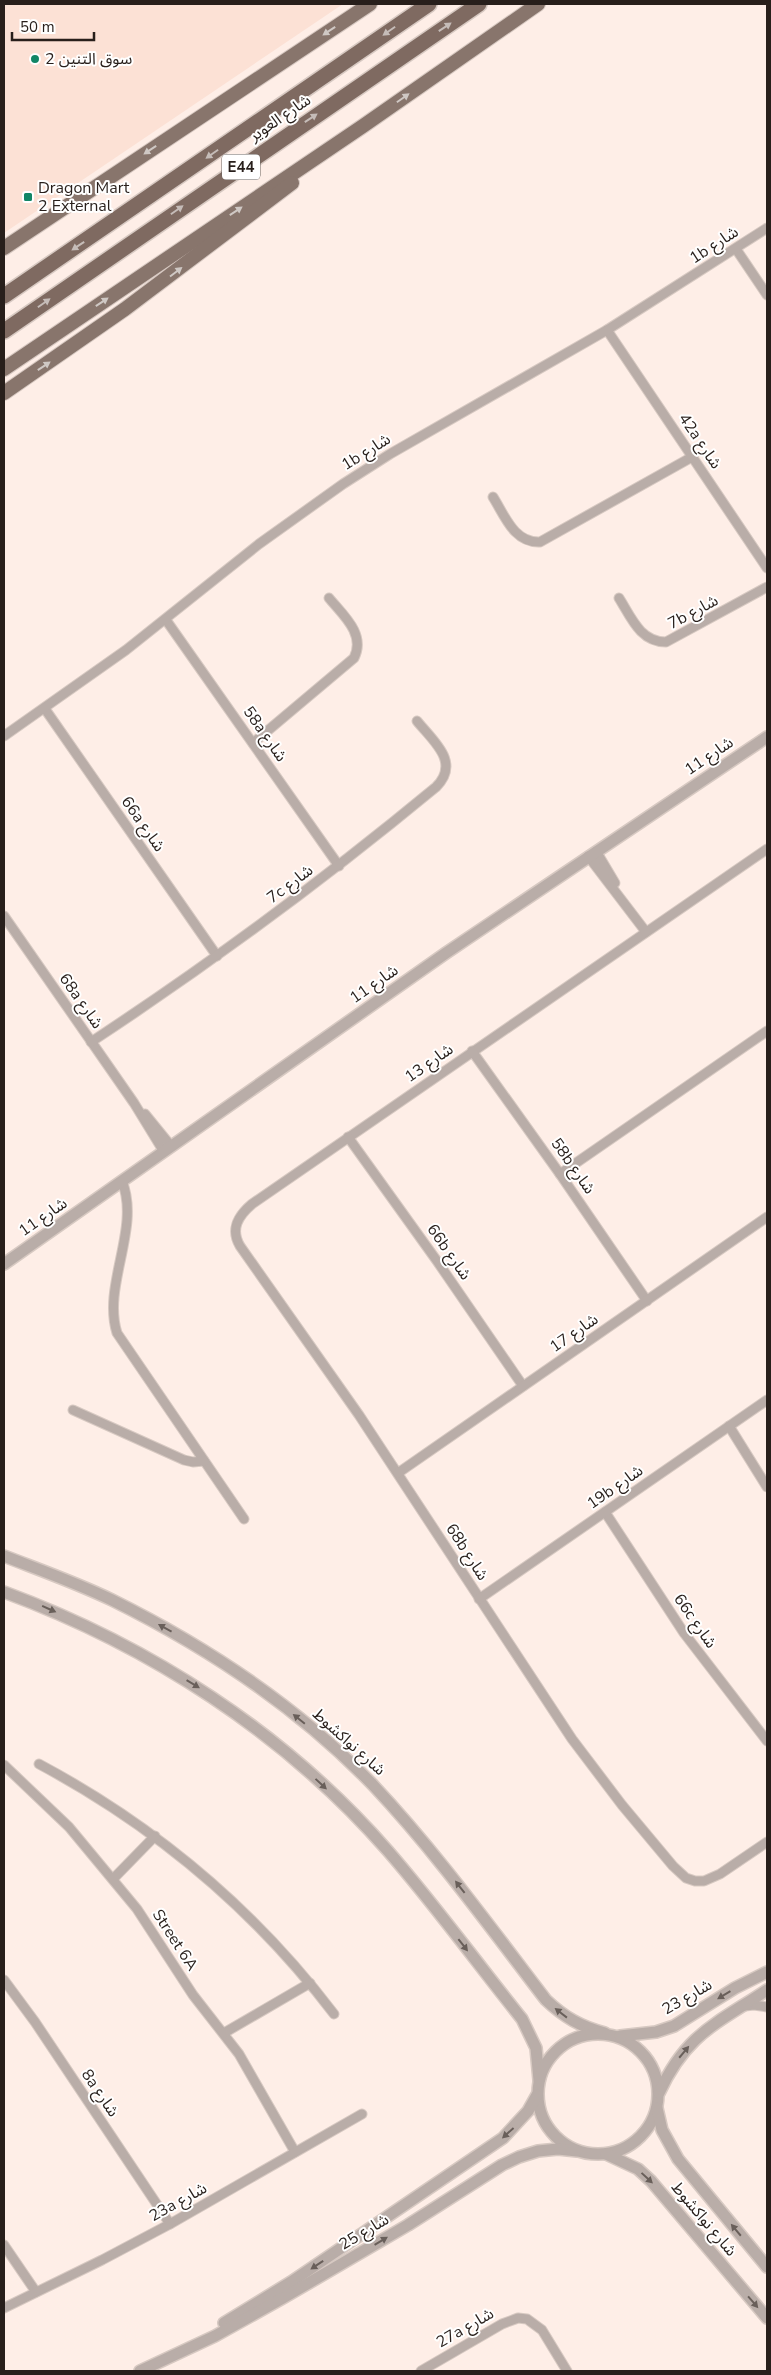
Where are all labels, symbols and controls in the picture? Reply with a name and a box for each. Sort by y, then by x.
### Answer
scale bar [12,10,95,42]
text: 50 m [20,17,55,37]
one-way arrow [439,22,452,32]
one-way arrow [323,26,336,36]
one-way arrow [382,26,395,36]
place label: سوق التنين 2 [45,48,132,70]
marker: سوق التنين 2 [29,53,41,65]
street label: شارع العوير [244,89,316,148]
one-way arrow [396,93,410,103]
one-way arrow [304,113,318,123]
one-way arrow [144,145,157,154]
one-way arrow [205,149,218,159]
road number: E44 [222,154,260,180]
place label: Dragon Mart 2 External [38,177,130,217]
marker: Dragon Mart 2 External [22,191,34,203]
one-way arrow [170,205,184,215]
one-way arrow [229,206,243,216]
street label: 1b شارع [685,221,743,270]
one-way arrow [71,241,84,251]
one-way arrow [169,266,182,277]
one-way arrow [37,298,51,308]
one-way arrow [95,298,109,307]
one-way arrow [37,361,51,371]
street label: 42a شارع [672,409,727,474]
street label: 1b شارع [337,428,395,477]
street label: 7b شارع [664,590,723,635]
street label: 58a شارع [237,702,292,767]
street label: شارع 11 [680,732,738,781]
street label: 66a شارع [115,792,170,857]
street label: 7c شارع [262,859,318,909]
street label: شارع 11 [345,959,403,1009]
street label: 68a شارع [53,969,108,1034]
street label: شارع 13 [400,1038,458,1088]
street label: 58b شارع [545,1134,600,1199]
street label: شارع 11 [14,1192,72,1242]
street label: 66b شارع [421,1220,476,1285]
street label: شارع 17 [545,1308,603,1358]
street label: 19b شارع [583,1460,648,1515]
street label: 68b شارع [440,1519,494,1585]
street label: 66c شارع [667,1589,722,1653]
one-way arrow [42,1606,56,1614]
one-way arrow [158,1624,172,1632]
one-way arrow [186,1680,200,1689]
street label: شارع نواكشوط [307,1703,390,1781]
one-way arrow [293,1714,306,1725]
one-way arrow [315,1778,327,1790]
one-way arrow [454,1881,465,1894]
street label: Street 6A [147,1905,203,1975]
one-way arrow [458,1938,469,1951]
street label: شارع 23 [658,1974,717,2021]
one-way arrow [718,1990,731,1999]
one-way arrow [555,2008,568,2018]
one-way arrow [678,2045,689,2058]
street label: 8a شارع [75,2065,124,2122]
one-way arrow [503,2127,515,2139]
one-way arrow [641,2173,654,2184]
street label: 23a شارع [145,2177,211,2228]
street label: شارع نواكشوط [665,2177,742,2262]
street label: شارع 25 [335,2209,394,2256]
one-way arrow [731,2224,742,2236]
one-way arrow [374,2237,387,2246]
one-way arrow [310,2260,323,2270]
one-way arrow [748,2295,759,2308]
street label: 27a شارع [432,2303,498,2354]

